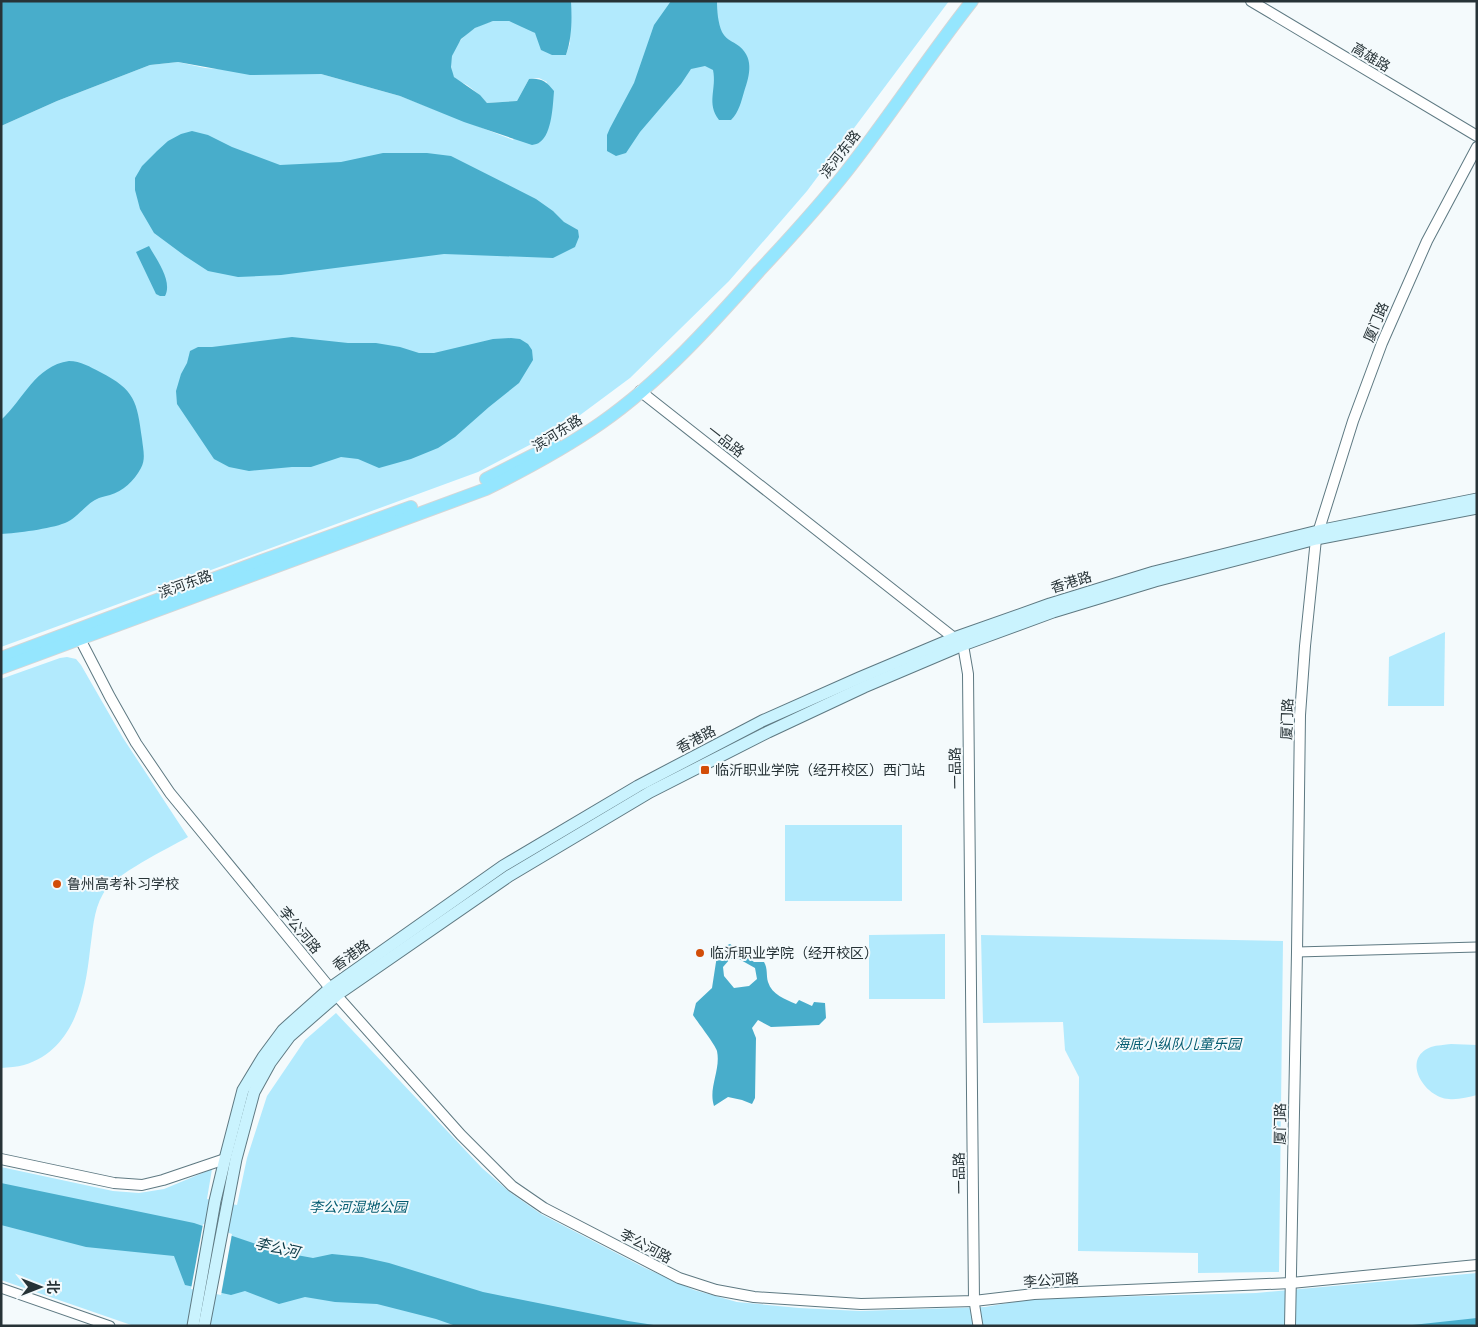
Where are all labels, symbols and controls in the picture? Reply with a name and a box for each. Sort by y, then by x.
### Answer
street label: 高雄路 [1348,37,1395,76]
street label: 滨河东路 [814,125,864,182]
street label: 厦门路 [1358,298,1392,345]
street label: 滨河东路 [527,409,586,455]
street label: 一品路 [704,419,749,461]
street label: 滨河东路 [155,564,214,602]
street label: 香港路 [1048,565,1094,597]
street label: 厦门路 [1275,698,1297,740]
street label: 香港路 [672,719,719,757]
street label: 一品路 [944,747,964,789]
place label: 临沂职业学院（经开校区）西门站 [715,759,925,779]
marker: 临沂职业学院（经开校区）西门站 [699,764,711,776]
place label: 鲁州高考补习学校 [67,873,179,893]
marker: 鲁州高考补习学校 [51,878,63,890]
street label: 李公河路 [275,901,326,957]
street label: 香港路 [327,934,373,974]
place label: 临沂职业学院（经开校区） [710,942,878,962]
marker: 临沂职业学院（经开校区） [694,947,706,959]
park label: 海底小纵队儿童乐园 [1115,1033,1243,1053]
street label: 厦门路 [1269,1103,1289,1145]
street label: 一品路 [948,1152,968,1194]
park label: 李公河湿地公园 [309,1196,409,1216]
street label: 李公河路 [617,1223,676,1267]
water label: 李公河 [253,1230,305,1263]
north arrow [15,1262,65,1312]
street label: 李公河路 [1022,1267,1080,1291]
text: 北 [44,1280,64,1294]

